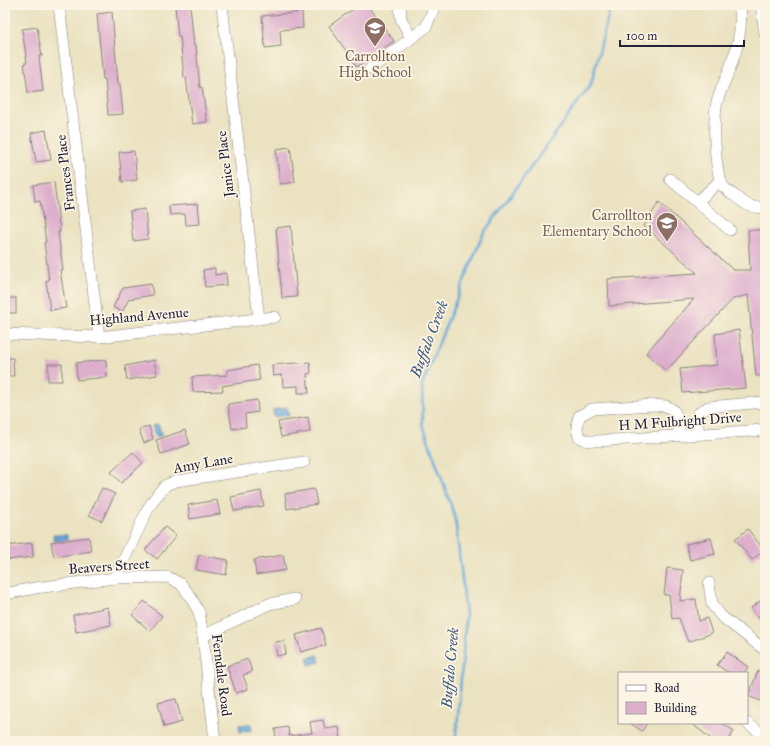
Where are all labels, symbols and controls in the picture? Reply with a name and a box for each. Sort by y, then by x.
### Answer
school or university icon: Carrollton High School [362,15,388,48]
scale bar [620,22,744,48]
text: 100 m [626,29,657,43]
place label: Carrollton High School [338,48,412,81]
street label: Janice Place [213,129,239,200]
street label: Frances Place [52,134,79,212]
place label: Carrollton Elementary School [542,207,652,240]
school or university icon: Carrollton Elementary School [654,210,680,243]
water label: Buffalo Creek [406,298,452,381]
street label: Highland Avenue [89,304,190,329]
street label: H M Fulbright Drive [618,409,742,434]
street label: Amy Lane [171,450,234,477]
street label: Beavers Street [68,555,150,578]
water label: Buffalo Creek [437,627,463,710]
street label: Ferndale Road [208,633,235,717]
legend [618,672,748,724]
text: Road [654,681,680,695]
text: Building [654,701,697,716]

